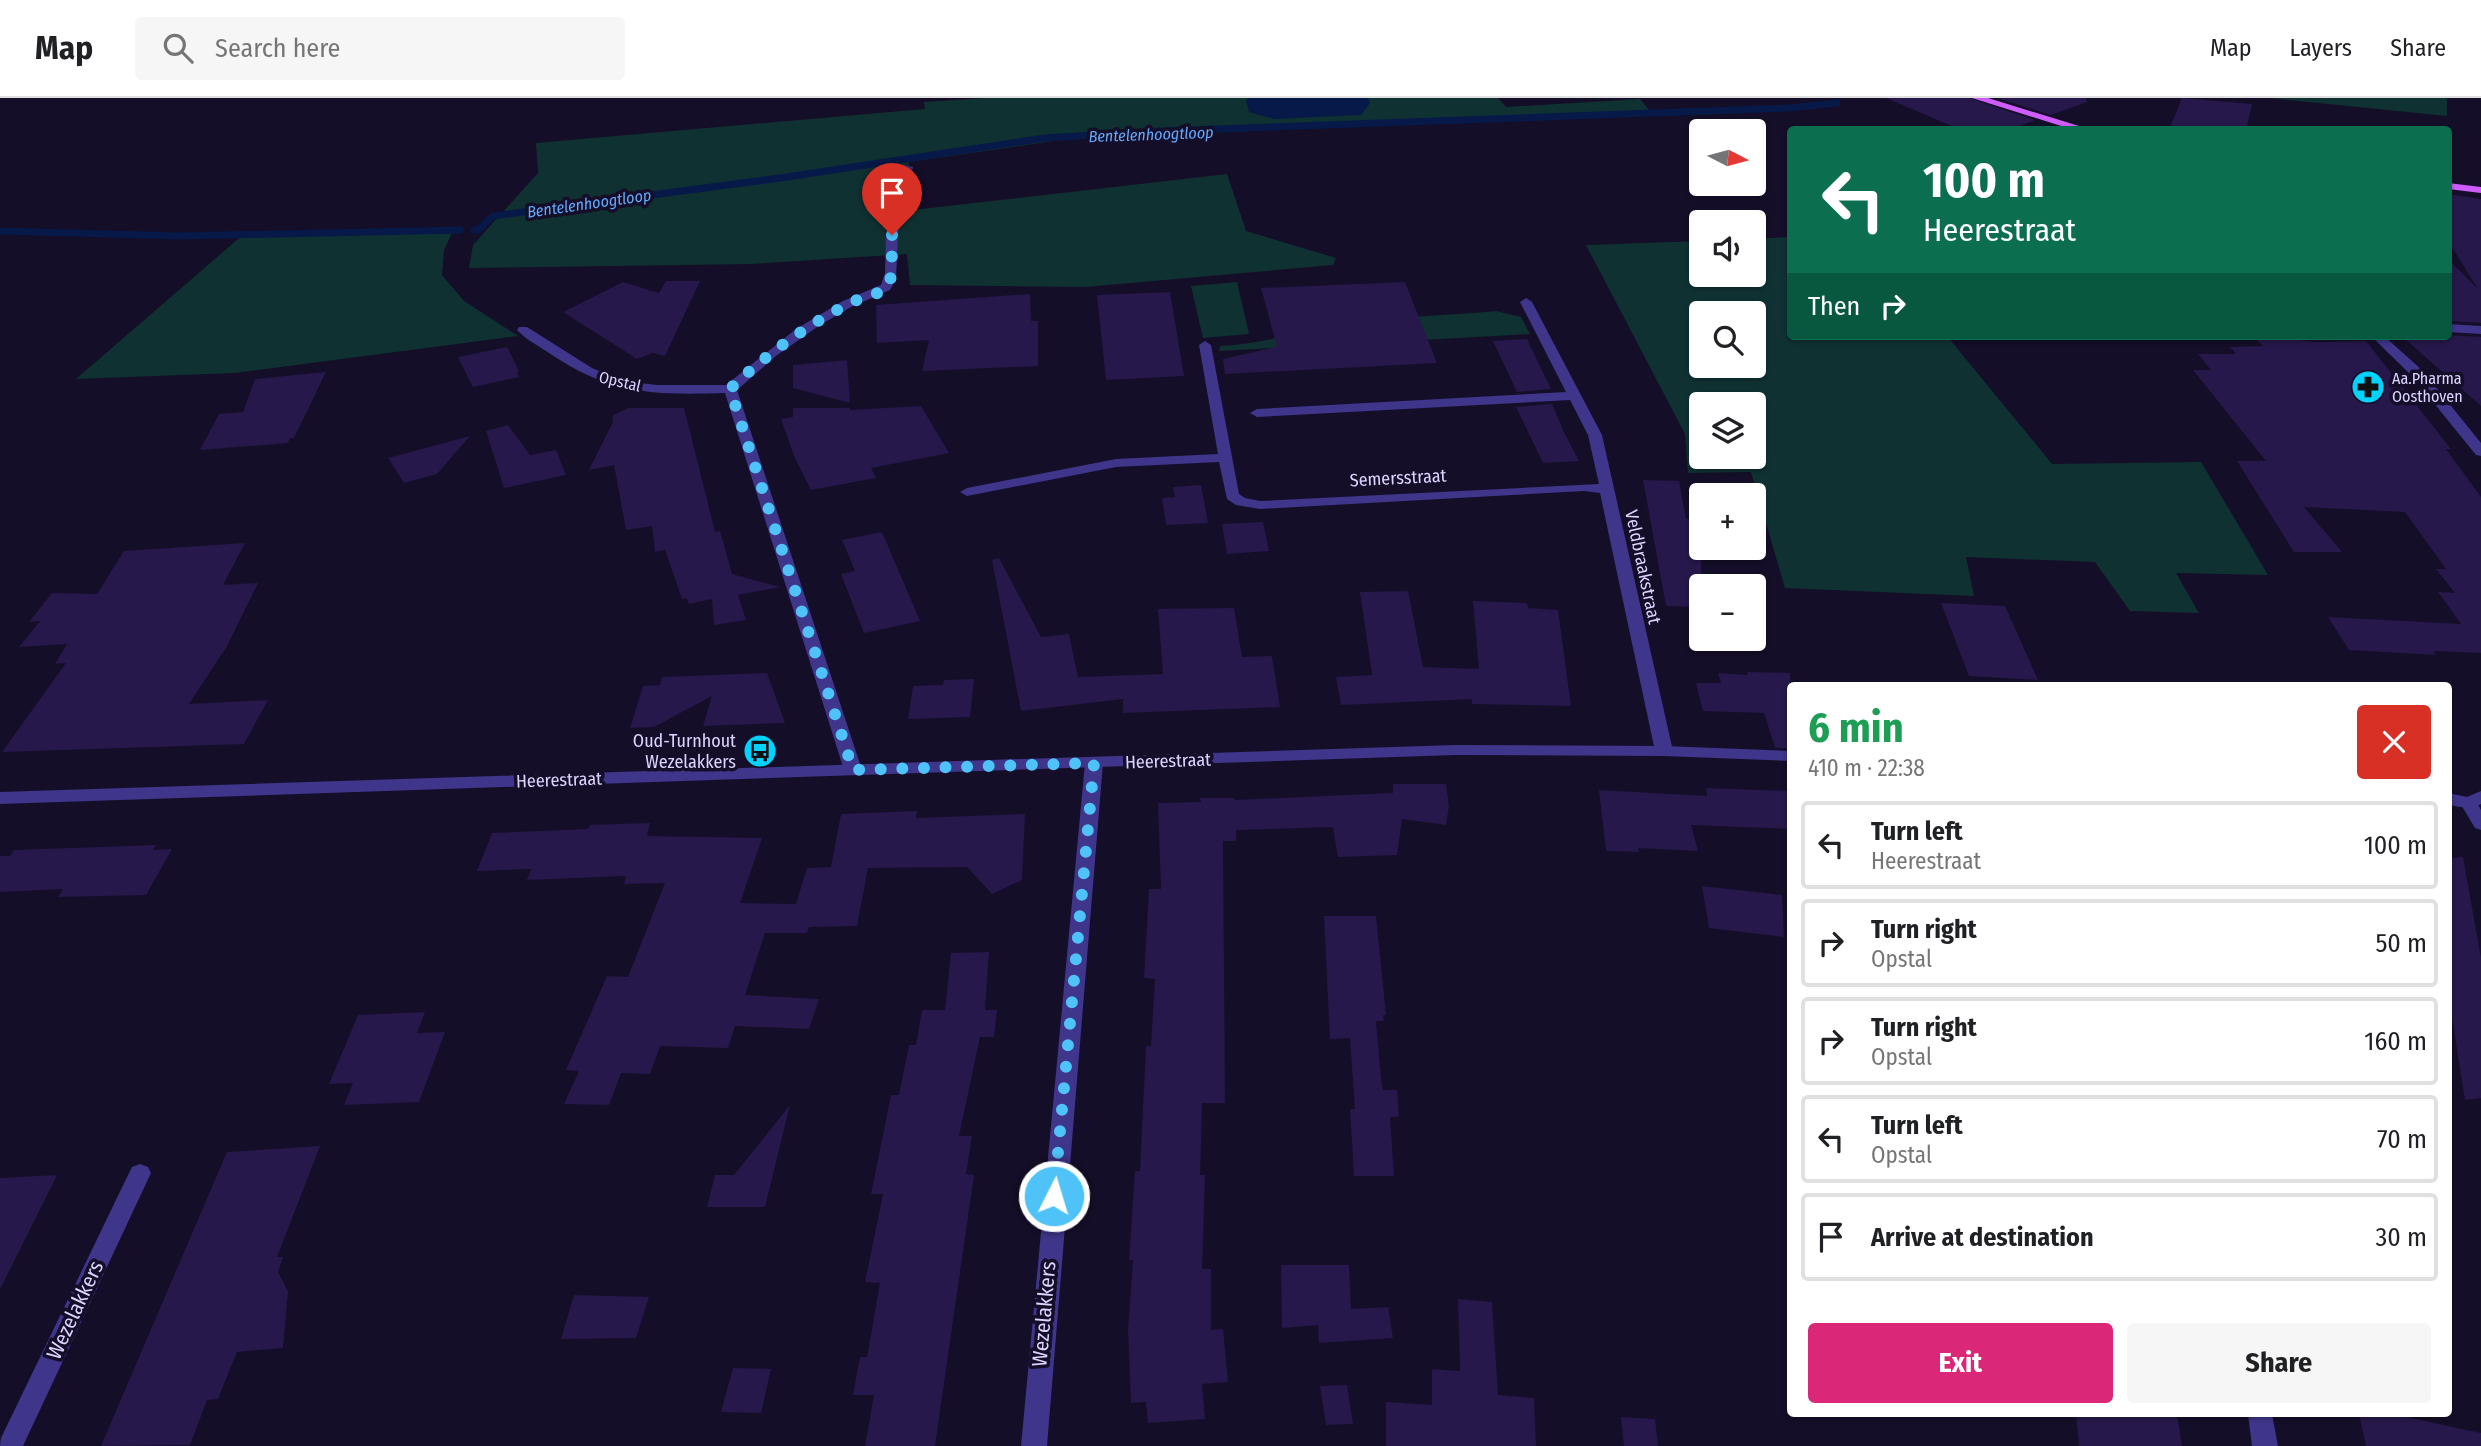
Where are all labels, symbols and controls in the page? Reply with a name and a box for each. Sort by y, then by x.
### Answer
search box [135,17,625,80]
text: Map [35,28,93,68]
icon: search [159,29,197,67]
text: Search here [215,33,340,64]
text: Map [2210,34,2252,62]
text: Layers [2290,34,2352,62]
text: Share [2390,34,2446,62]
north arrow [1689,119,1766,196]
map controls [1689,119,1766,651]
water label: Bentelenhoogtloop [1088,123,1214,146]
text: 100 m [1923,151,2045,210]
icon: left [1808,154,1899,245]
pin [862,163,922,235]
icon: arrive [873,174,911,212]
water label: Bentelenhoogtloop [526,185,652,222]
button: sound [1689,210,1766,287]
text: Heerestraat [1923,211,2076,249]
icon: right [1874,287,1912,325]
text: Then [1808,291,1860,322]
button: search [1689,301,1766,378]
street label: Opstal [597,367,643,396]
pharmacy icon: Aa.Pharma Oosthoven [2349,368,2387,406]
place label: Aa.Pharma Oosthoven [2392,369,2463,406]
button: layers [1689,392,1766,469]
street label: Semersstraat [1349,464,1447,492]
button: + [1689,483,1766,560]
street label: Veldbraakstraat [1620,508,1666,626]
button: − [1689,574,1766,651]
text: 6 min [1808,703,1904,753]
button: close [2357,705,2431,779]
place label: Oud-Turnhout Wezelakkers [633,730,736,773]
bus stop icon: Oud-Turnhout Wezelakkers [741,732,779,770]
street label: Heerestraat [1125,749,1212,773]
text: 410 m · 22:38 [1808,754,1925,782]
street label: Heerestraat [516,768,603,792]
text: Turn left [1871,816,1963,847]
icon: left [1812,826,1850,864]
text: 100 m [2364,830,2427,861]
text: Heerestraat [1871,847,1981,875]
text: Turn right [1871,914,1977,945]
icon: right [1812,924,1850,962]
text: 50 m [2375,928,2427,959]
text: Opstal [1871,945,1932,973]
text: Turn right [1871,1012,1977,1043]
icon: right [1812,1022,1850,1060]
text: 160 m [2364,1026,2427,1057]
text: Opstal [1871,1043,1932,1071]
text: Turn left [1871,1110,1963,1141]
icon: left [1812,1120,1850,1158]
text: 70 m [2377,1124,2427,1155]
text: Opstal [1871,1141,1932,1169]
position arrow [1017,1159,1091,1233]
icon: arrive [1812,1218,1850,1256]
text: Arrive at destination [1871,1222,2094,1253]
text: 30 m [2376,1222,2427,1253]
street label: Wezelakkers [41,1257,109,1363]
street label: Wezelakkers [1026,1260,1062,1368]
button: Exit [1808,1323,2113,1403]
button: Share [2127,1323,2431,1403]

